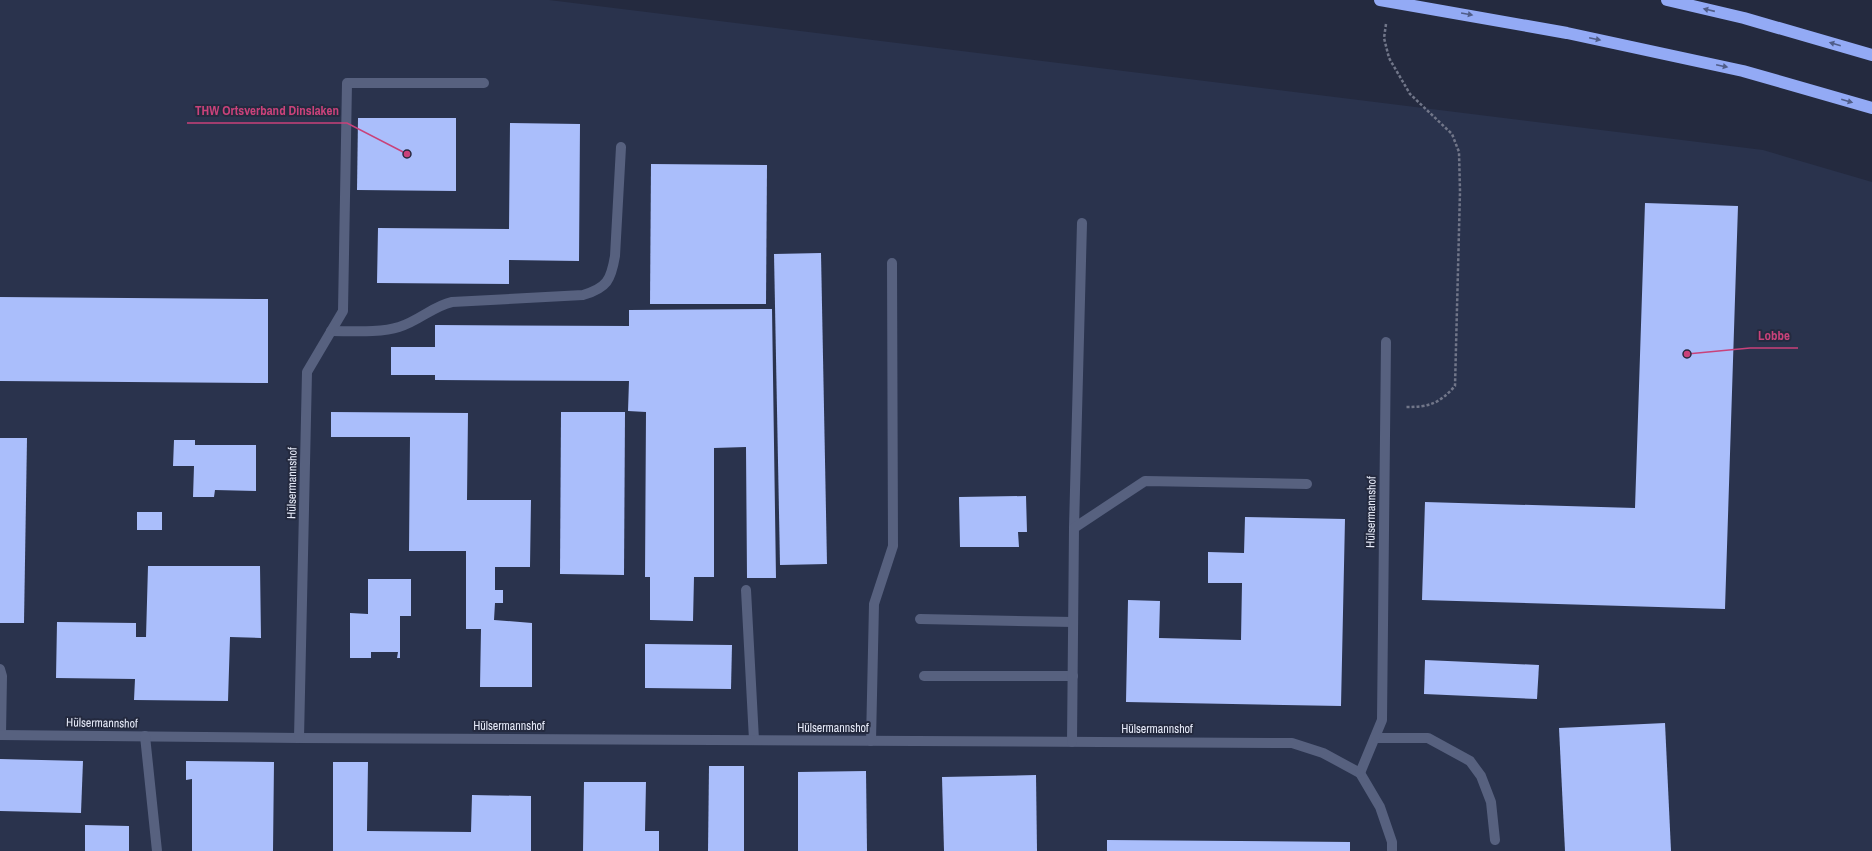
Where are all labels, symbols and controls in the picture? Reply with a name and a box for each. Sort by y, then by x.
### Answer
one-way arrow [1703,7,1715,13]
one-way arrow [1461,12,1473,18]
one-way arrow [1589,36,1601,42]
one-way arrow [1828,41,1840,47]
one-way arrow [1716,64,1728,70]
callout: THW Ortsverband Dinslaken [187,98,347,123]
one-way arrow [1842,98,1854,104]
text: THW Ortsverband Dinslaken [195,102,339,119]
callout: Lobbe [1750,323,1798,348]
text: Lobbe [1758,327,1790,344]
street label: Hülsermannshof [283,447,301,519]
street label: Hülsermannshof [1362,476,1380,548]
street label: Hülsermannshof [66,714,138,732]
street label: Hülsermannshof [473,718,545,734]
street label: Hülsermannshof [797,720,869,736]
street label: Hülsermannshof [1121,721,1193,737]

